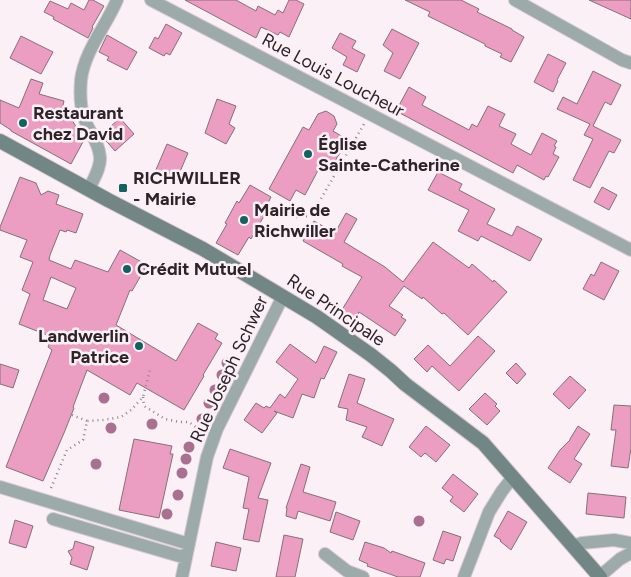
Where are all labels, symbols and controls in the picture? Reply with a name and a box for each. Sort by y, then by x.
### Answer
street label: Rue Louis Loucheur [258,28,408,122]
place label: Restaurant chez David [33,102,124,145]
marker: Restaurant chez David [17,117,29,129]
place label: Église Sainte-Catherine [318,133,460,176]
marker: Église Sainte-Catherine [302,148,314,160]
place label: RICHWILLER - Mairie [133,167,241,210]
marker: RICHWILLER - Mairie [117,182,129,194]
place label: Mairie de Richwiller [254,199,336,242]
marker: Mairie de Richwiller [238,214,250,226]
place label: Crédit Mutuel [137,258,251,280]
marker: Crédit Mutuel [121,263,133,275]
street label: Rue Principale [283,269,389,351]
street label: Rue Joseph Schwer [185,292,273,446]
place label: Landwerlin Patrice [38,325,129,368]
marker: Landwerlin Patrice [133,340,145,352]

